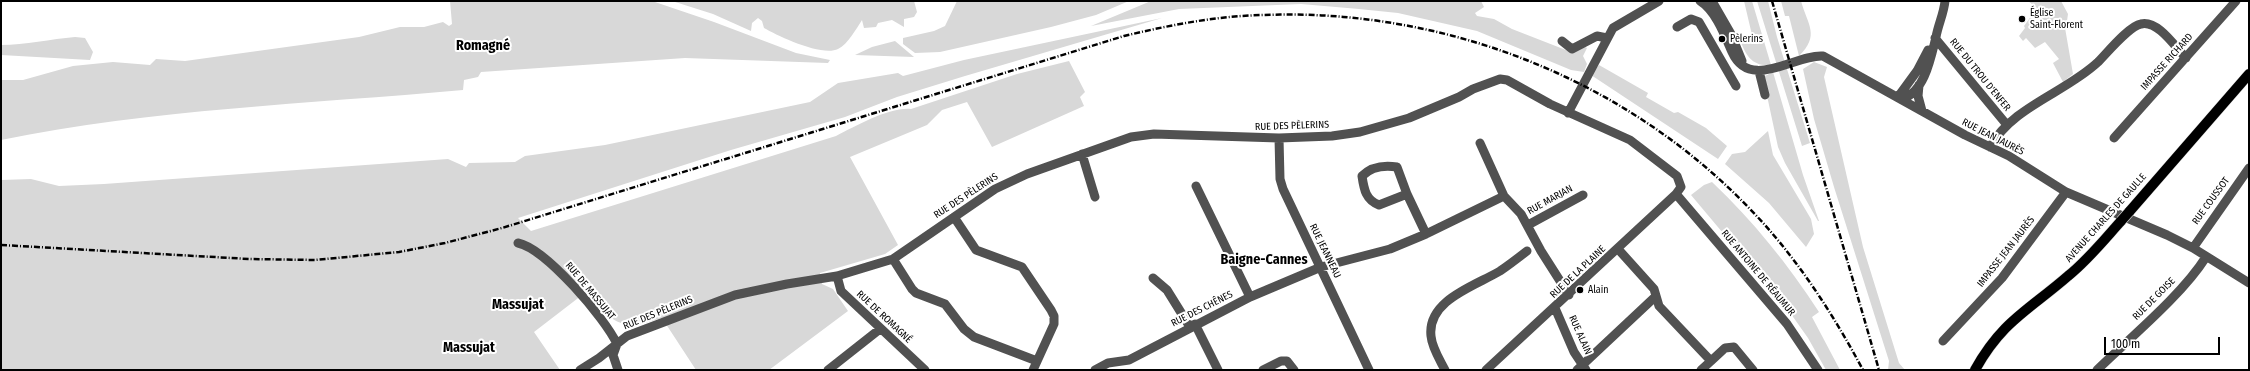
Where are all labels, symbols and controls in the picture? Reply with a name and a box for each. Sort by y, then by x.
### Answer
place label: Église Saint-Florent [2030,7,2083,30]
marker: Église Saint-Florent [2017,14,2027,24]
street label: IMPASSE RICHARD [2138,31,2196,93]
place label: Pèlerins [1730,33,1763,45]
marker: Pèlerins [1717,34,1727,44]
street label: RUE DU TROU D'ENFER [1947,36,2013,114]
district label: Romagné [456,38,510,54]
street label: RUE JEAN JAURÈS [1960,116,2026,158]
street label: RUE DES PÈLERINS [1255,119,1329,133]
street label: RUE DES PÈLERINS [932,171,1000,221]
street label: AVENUE CHARLES DE GAULLE [2063,171,2149,265]
street label: RUE COUSSOT [2190,175,2232,227]
street label: RUE MARJAN [1525,183,1575,217]
street label: IMPASSE JEAN JAURÈS [1975,214,2037,290]
street label: RUE JEANNEAU [1307,222,1343,280]
street label: RUE ANTOINE DE RÉAUMUR [1719,228,1797,318]
street label: RUE DE LA PLAINE [1548,243,1608,301]
district label: Baigne-Cannes [1220,252,1308,268]
street label: RUE DE MASSUJAT [562,260,618,322]
street label: RUE DE GOISE [2130,275,2178,323]
place label: Alain [1588,284,1609,296]
marker: Alain [1575,285,1585,295]
street label: RUE DE ROMAGNÉ [854,288,914,346]
street label: RUE DES CHÊNES [1169,288,1235,330]
street label: RUE DES PÈLERINS [621,294,695,332]
district label: Massujat [492,297,544,313]
street label: RUE ALAIN [1566,313,1594,357]
scale bar [2106,329,2222,355]
text: 100 m [2111,337,2140,351]
district label: Massujat [443,340,495,356]

